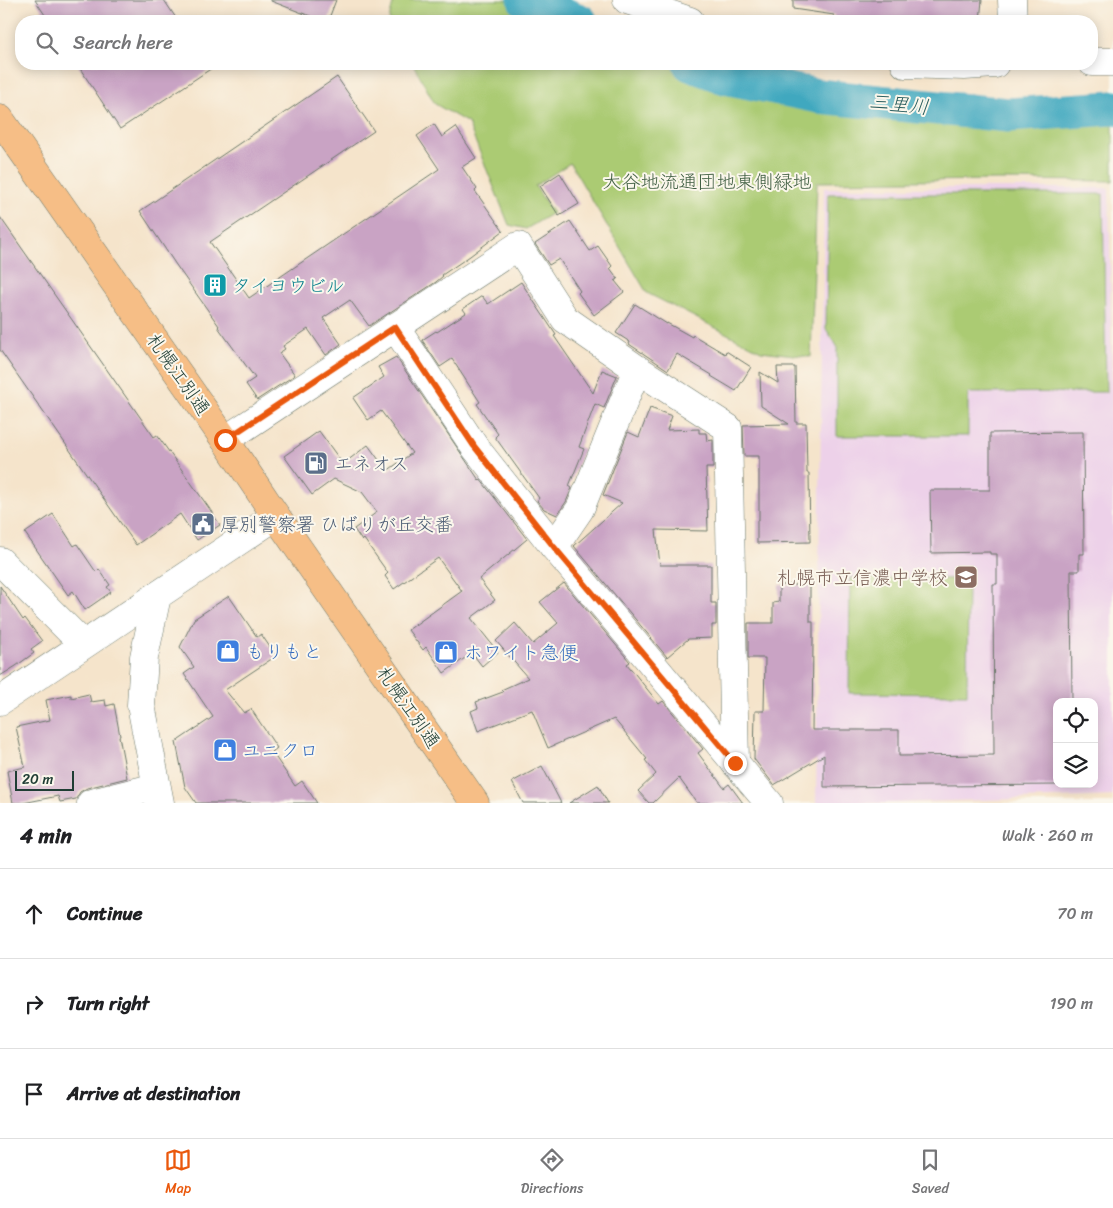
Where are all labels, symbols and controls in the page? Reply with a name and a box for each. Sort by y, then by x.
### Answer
search box [15,15,1098,70]
text: Search here [73,26,173,59]
icon: search [33,29,61,57]
water label: 三里川 [867,84,931,125]
park label: 大谷地流通団地東側緑地 [602,165,812,198]
place label: タイヨウビル [232,269,345,302]
building icon: タイヨウビル [202,272,228,298]
street label: 札幌江別通 [138,326,219,423]
route start [214,429,237,452]
place label: エネオス [334,447,409,480]
fuel station icon: エネオス [303,450,329,476]
place label: 厚別警察署 ひばりが丘交番 [220,508,453,541]
public building icon: 厚別警察署 ひばりが丘交番 [190,511,216,537]
place label: 札幌市立信濃中学校 [777,561,948,594]
school or university icon: 札幌市立信濃中学校 [953,564,979,590]
place label: もりもと [246,635,322,668]
place label: ホワイト急便 [464,636,579,669]
shop icon: もりもと [215,638,241,664]
shop icon: ホワイト急便 [433,639,459,665]
street label: 札幌江別通 [368,659,449,756]
map controls [1053,698,1098,788]
button: locate [1053,698,1098,743]
place label: ユニクロ [242,734,318,767]
shop icon: ユニクロ [212,737,238,763]
button: layers [1053,743,1098,788]
route end [724,752,747,775]
text: 20 m [22,767,53,792]
scale bar [15,768,74,791]
text: 4 min [20,817,72,855]
text: Walk · 260 m [1002,821,1093,850]
text: Continue [67,897,143,930]
text: 70 m [1057,899,1093,928]
icon: ahead [20,900,48,928]
text: Turn right [67,987,149,1020]
text: 190 m [1050,989,1093,1018]
icon: right [20,990,48,1018]
text: Arrive at destination [67,1077,240,1110]
icon: arrive [20,1080,48,1108]
tab: Map [164,1146,192,1201]
tab: Directions [521,1146,583,1201]
tab: Saved [912,1146,949,1201]

